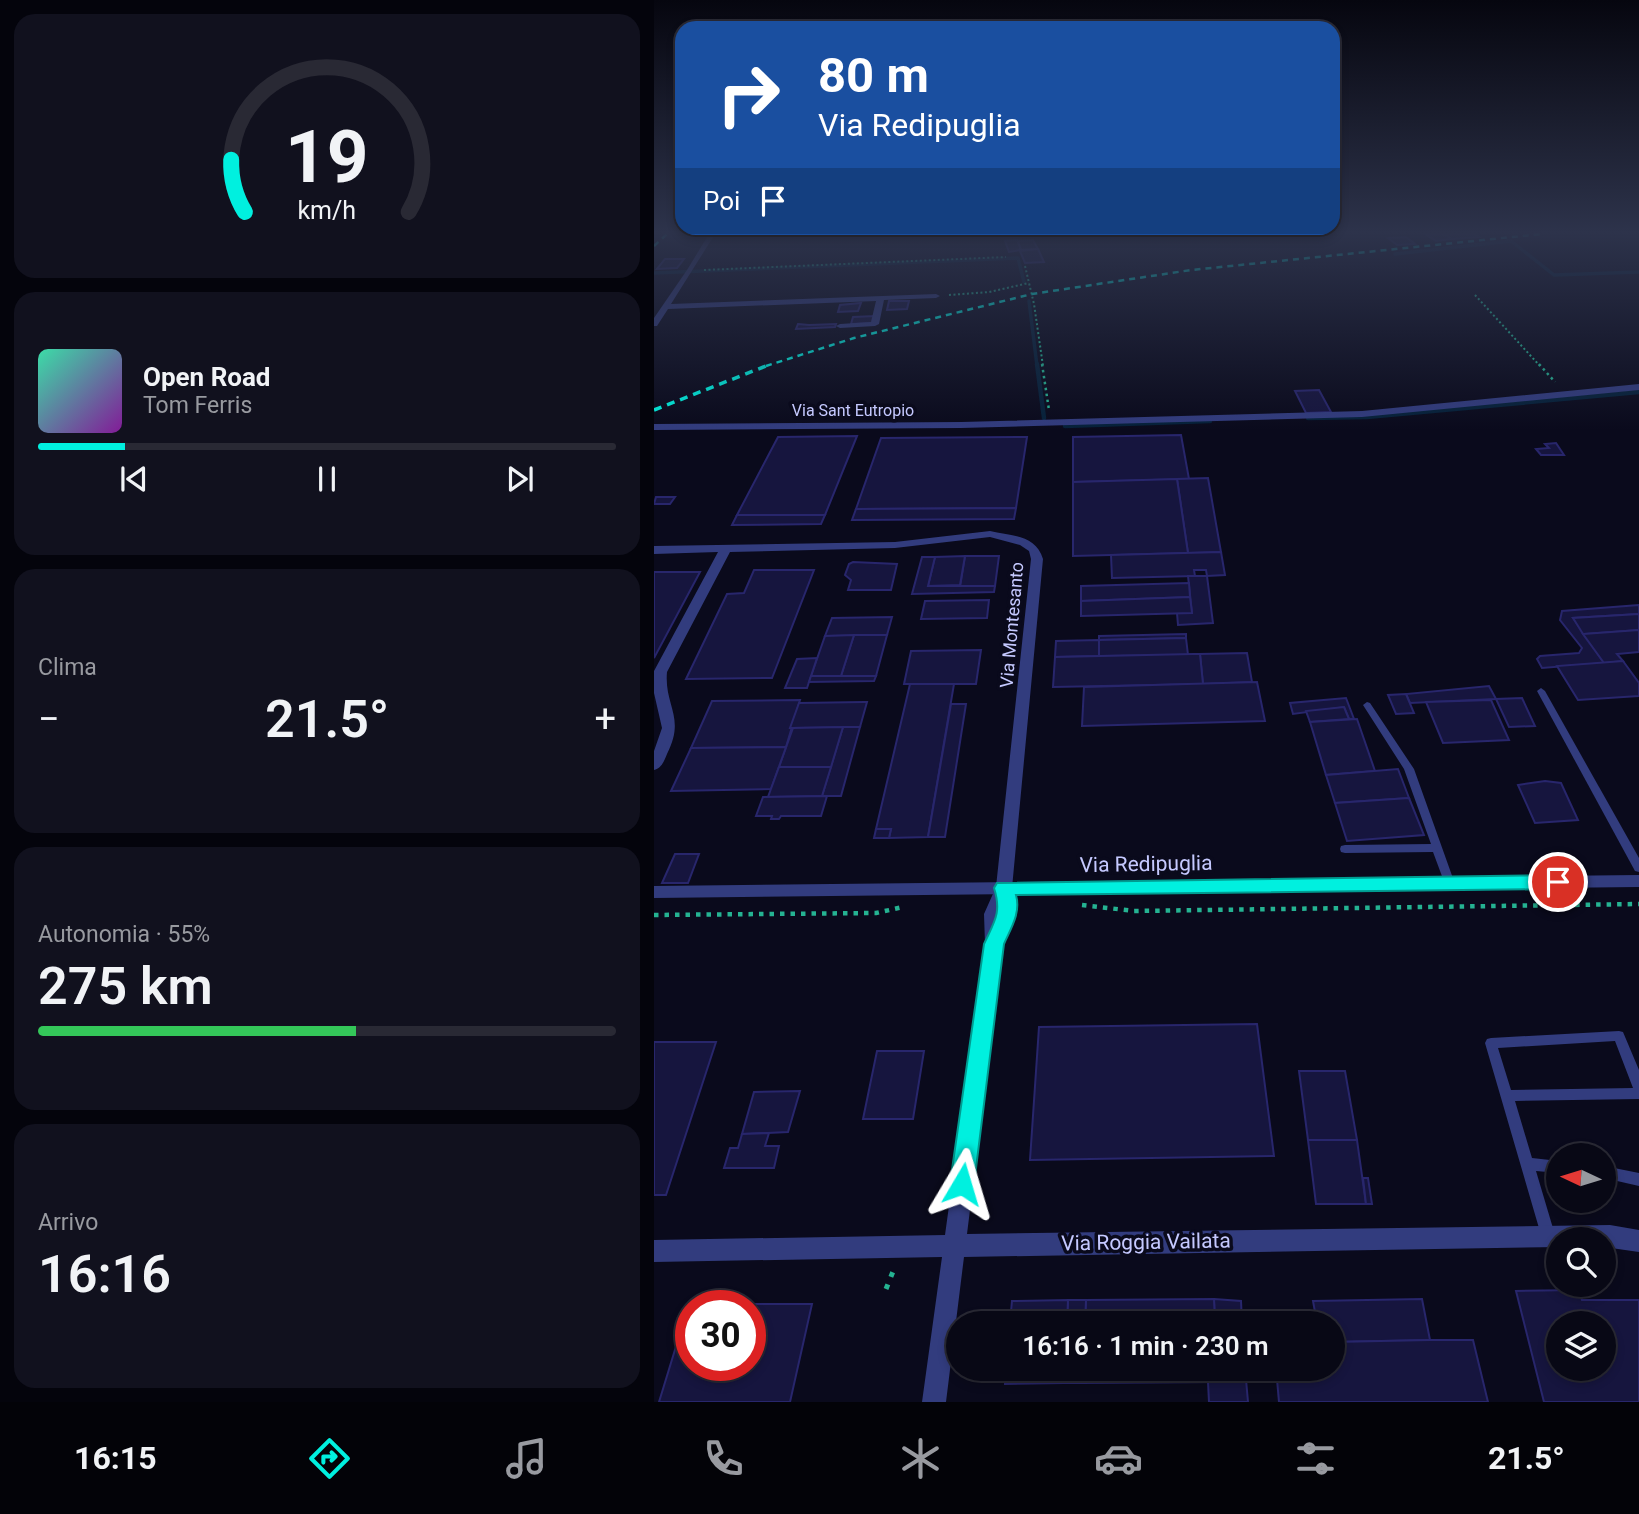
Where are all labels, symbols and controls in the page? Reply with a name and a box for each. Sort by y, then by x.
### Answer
text: 80 m [818,47,929,104]
icon: right [703,49,794,140]
text: Via Redipuglia [818,106,1021,144]
text: 19 [285,114,369,200]
icon: arrive [754,182,792,220]
text: Poi [703,186,740,216]
text: km/h [298,196,356,225]
text: Open Road [143,362,271,392]
text: Tom Ferris [143,392,252,419]
street label: Via Sant Eutropio [792,401,914,420]
icon: previous [115,460,153,498]
icon: pause [308,460,346,498]
icon: next [501,460,539,498]
street label: Via Montesanto [996,561,1027,689]
text: Clima [38,654,97,681]
text: 21.5° [265,689,389,750]
text: − [38,697,60,741]
text: + [594,697,616,741]
street label: Via Redipuglia [1079,851,1213,877]
pin [1528,852,1588,912]
icon: arrive [1539,863,1577,901]
text: Autonomia · 55% [38,921,210,948]
text: 275 km [38,956,213,1017]
north arrow [1546,1143,1616,1213]
map controls [1546,1143,1616,1381]
position arrow [925,1147,999,1221]
text: Arrivo [38,1209,98,1236]
button: search [1546,1227,1616,1297]
street label: Via Roggia Vailata [1061,1229,1231,1255]
text: 16:16 [38,1244,171,1305]
speed limit sign: 30 [675,1290,766,1381]
button: layers [1546,1311,1616,1381]
text: 16:16 · 1 min · 230 m [1022,1331,1269,1361]
icon: directions [305,1434,354,1483]
icon: music [502,1434,551,1483]
icon: phone [699,1434,748,1483]
icon: climate [896,1434,945,1483]
icon: car [1094,1434,1143,1483]
icon: filters [1291,1434,1340,1483]
text: 16:15 [74,1439,157,1477]
text: 21.5° [1488,1439,1565,1477]

